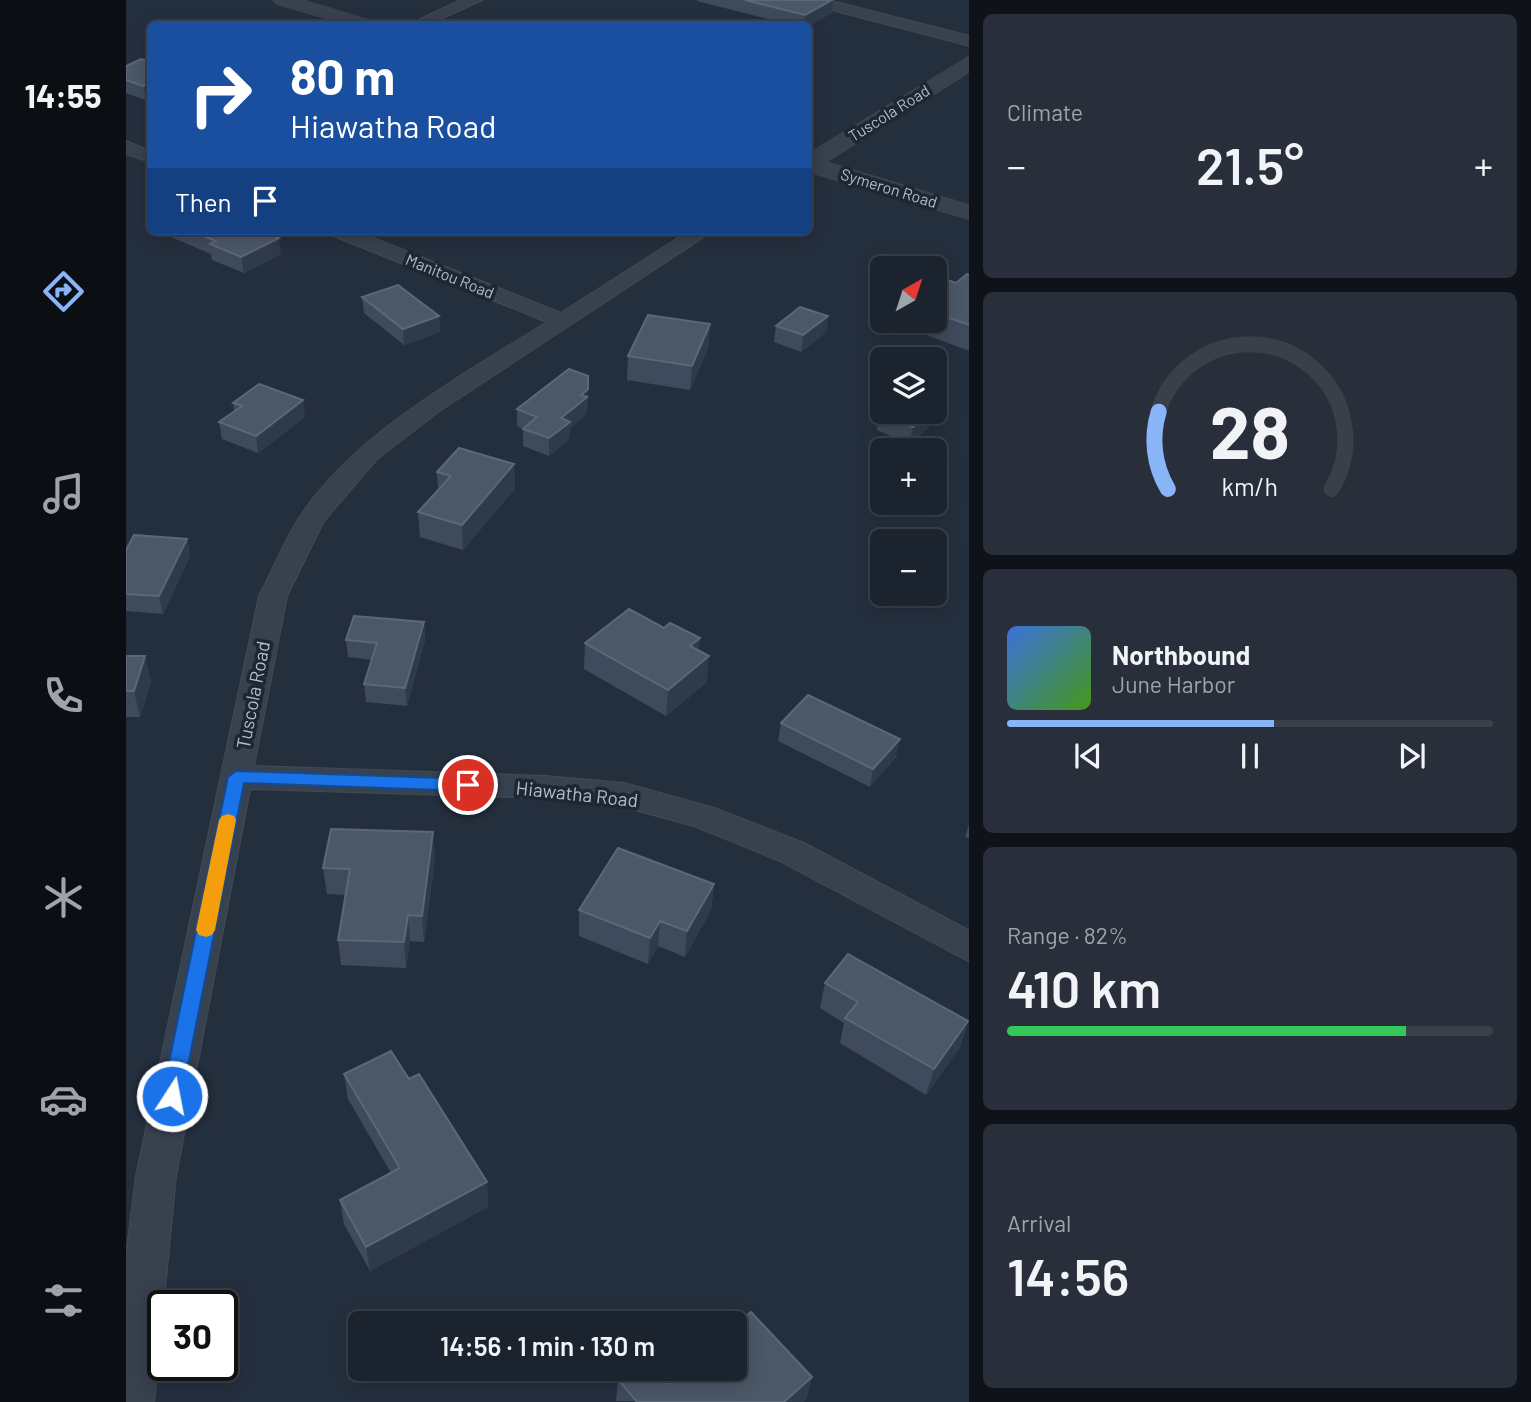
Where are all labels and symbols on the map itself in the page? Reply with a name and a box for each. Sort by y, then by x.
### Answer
street label: Tuscola Road [845,80,933,145]
street label: Symeron Road [839,164,940,211]
street label: Manitou Road [403,249,497,302]
north arrow [870,256,947,332]
street label: Tuscola Road [231,639,274,751]
pin [438,755,498,815]
street label: Hiawatha Road [515,776,639,811]
position arrow [135,1059,209,1133]
speed limit sign: 30 [147,1290,238,1381]

